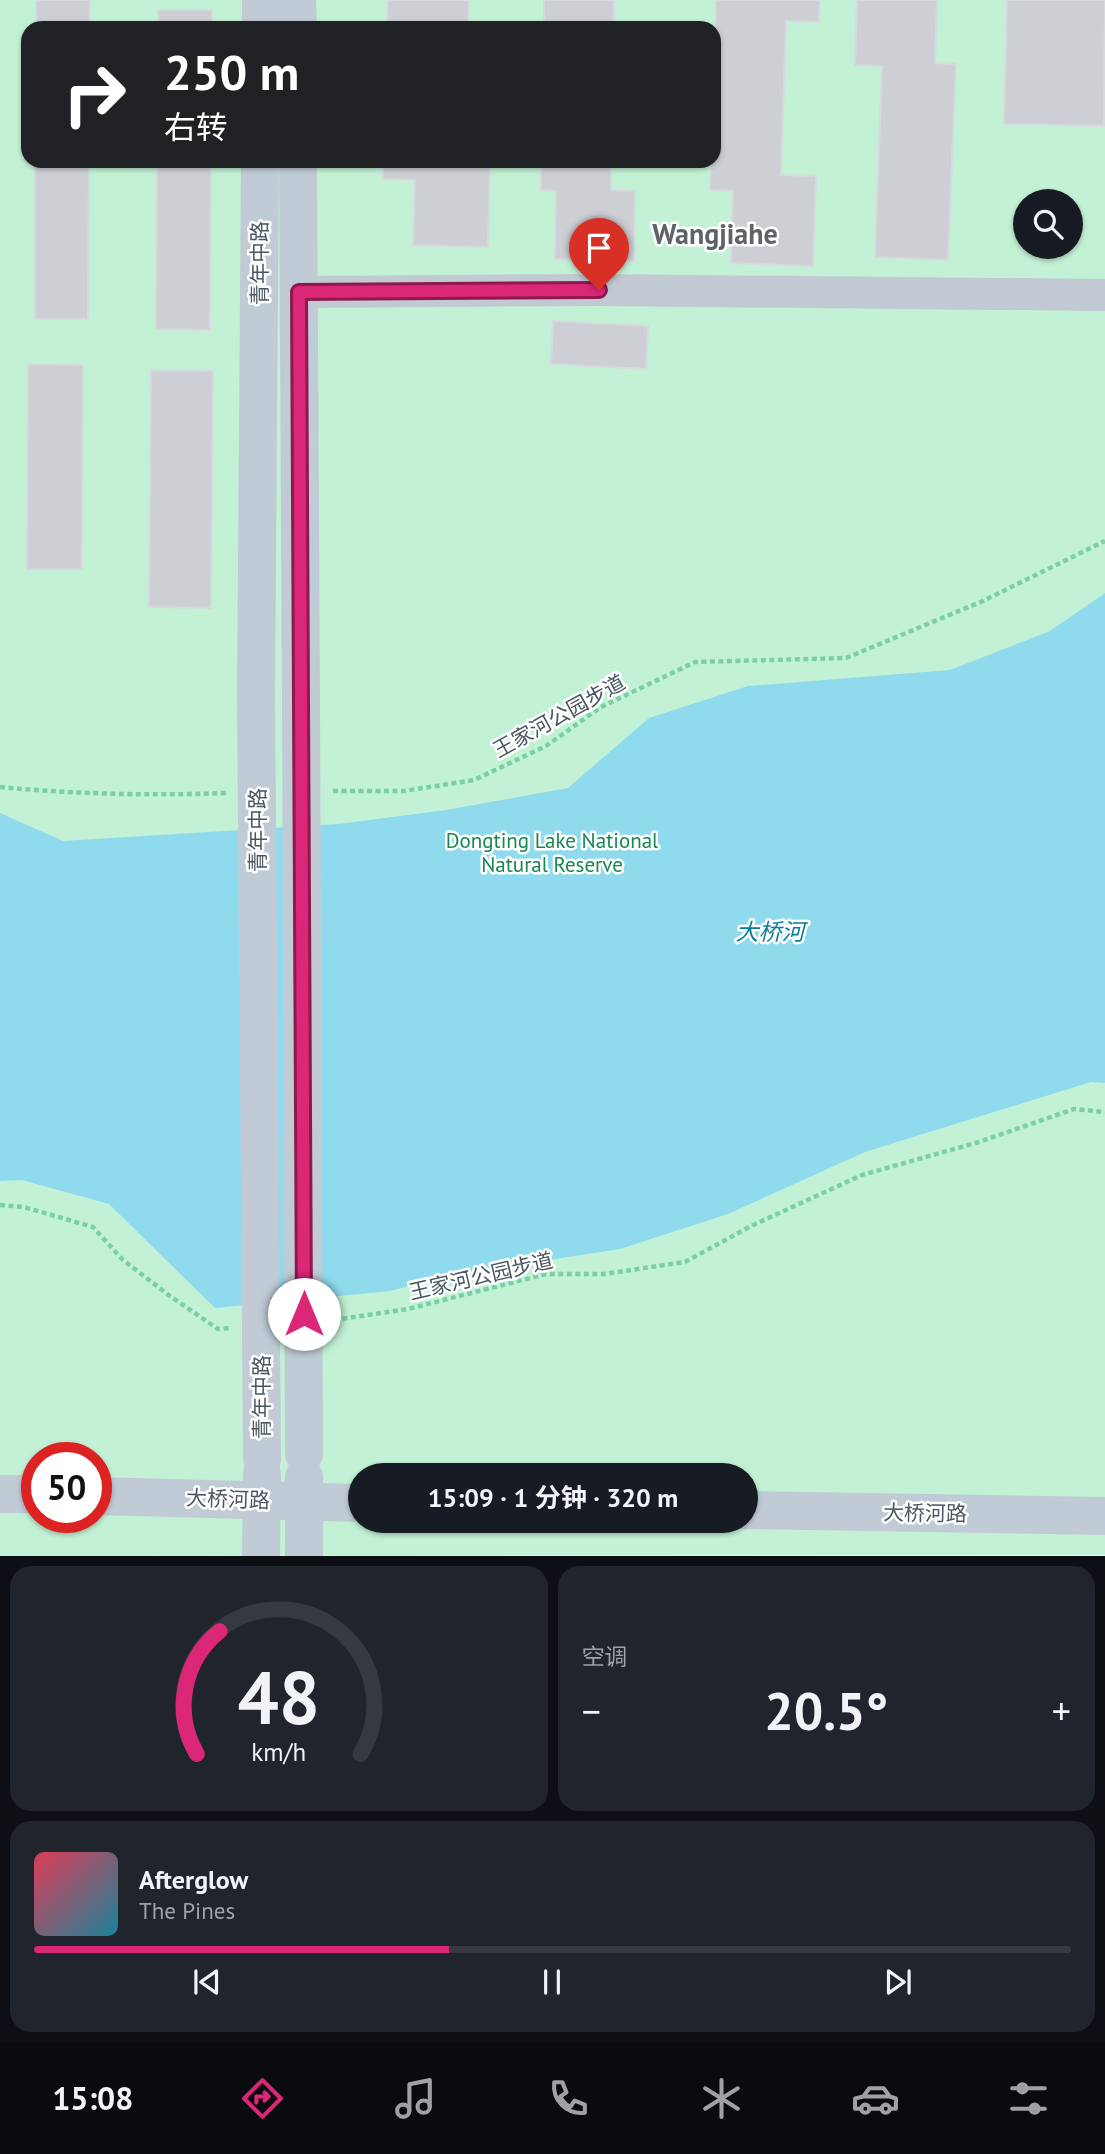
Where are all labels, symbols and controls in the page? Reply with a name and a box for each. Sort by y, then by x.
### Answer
text: 250 m [164,40,299,104]
icon: right [49,49,140,140]
text: 右转 [164,106,228,148]
map controls [1013,189,1083,259]
button: search [1013,189,1083,259]
district label: Wangjiahe [652,215,778,252]
pin [569,218,629,290]
street label: 青年中路 [246,221,273,305]
icon: arrive [580,229,618,267]
street label: 王家河公园步道 [488,669,630,763]
street label: 青年中路 [244,788,271,872]
park label: Dongting Lake National Natural Reserve [446,827,658,878]
water label: 大桥河 [736,917,809,946]
street label: 王家河公园步道 [406,1246,556,1306]
position arrow [267,1277,341,1351]
street label: 青年中路 [248,1355,275,1439]
speed limit sign: 50 [21,1442,112,1533]
text: 15:09 · 1 分钟 · 320 m [428,1481,678,1514]
street label: 大桥河路 [186,1484,270,1514]
street label: 大桥河路 [883,1499,967,1527]
text: 空调 [582,1642,628,1671]
text: 48 [237,1651,320,1745]
text: 20.5° [764,1677,888,1744]
text: − [582,1686,601,1735]
text: + [1052,1686,1071,1735]
text: km/h [251,1736,306,1768]
text: Afterglow [139,1863,248,1896]
text: The Pines [139,1896,235,1925]
icon: previous [188,1963,226,2001]
icon: pause [533,1963,571,2001]
icon: next [879,1963,917,2001]
icon: directions [238,2074,287,2123]
icon: music [391,2074,440,2123]
icon: phone [544,2074,593,2123]
icon: climate [697,2074,746,2123]
icon: car [851,2074,900,2123]
icon: filters [1004,2074,1053,2123]
text: 15:08 [52,2077,133,2119]

